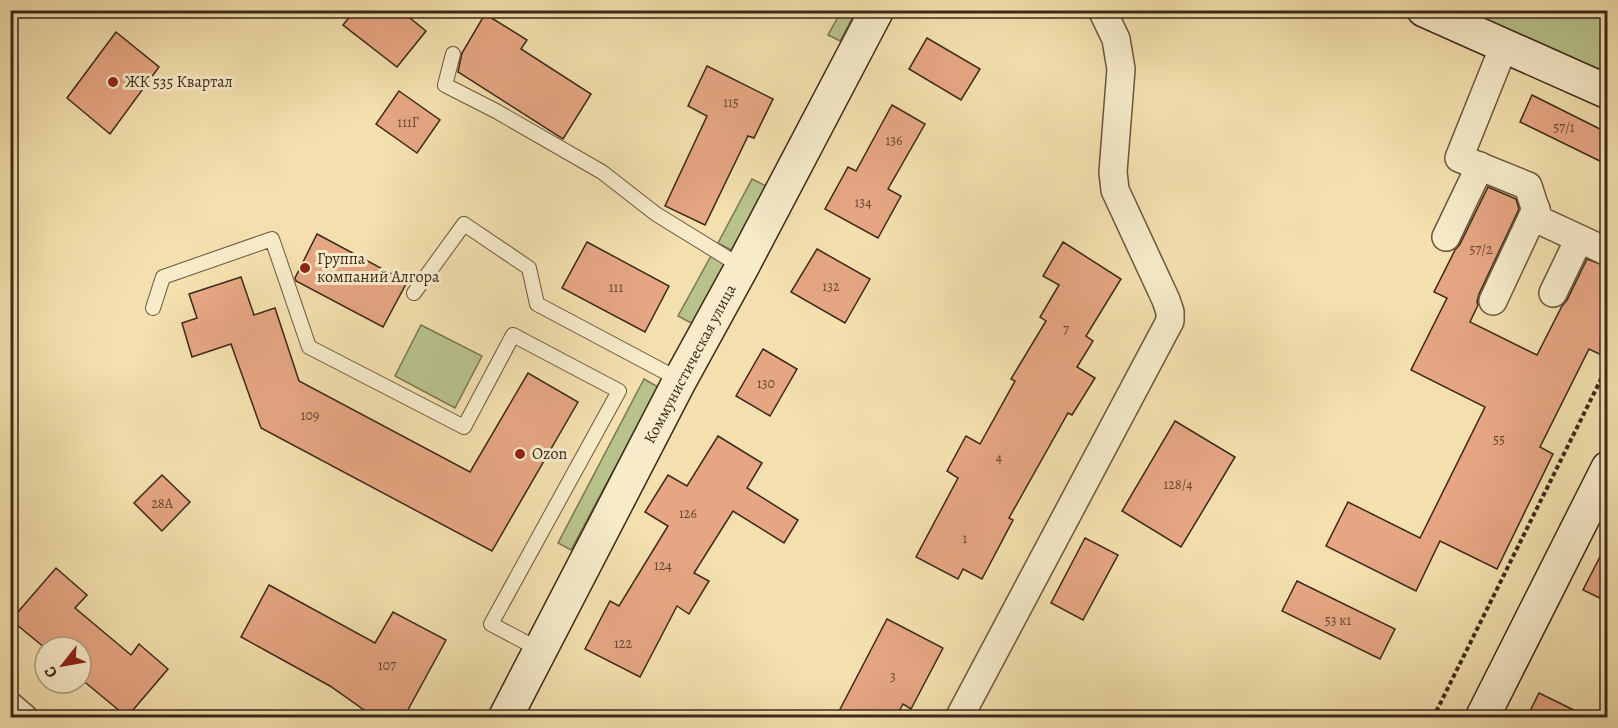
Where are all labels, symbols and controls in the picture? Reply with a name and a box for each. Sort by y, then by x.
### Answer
place label: ЖК 535 Квартал [125,71,233,93]
marker: ЖК 535 Квартал [106,75,120,89]
house number: 115 [723,93,739,112]
house number: 111Г [397,113,419,132]
house number: 57/1 [1553,118,1575,137]
house number: 136 [885,131,903,150]
house number: 134 [855,193,871,212]
house number: 57/2 [1469,240,1493,259]
place label: Группа компаний Алгора [317,248,440,288]
marker: Группа компаний Алгора [298,261,312,275]
house number: 132 [822,277,840,296]
house number: 111 [609,278,623,297]
street label: Коммунистическая улица [639,280,742,448]
house number: 7 [1063,320,1069,339]
house number: 130 [757,374,775,393]
house number: 109 [301,406,319,425]
house number: 55 [1493,430,1505,449]
place label: Ozon [532,443,567,465]
marker: Ozon [513,447,527,461]
house number: 4 [996,448,1002,467]
house number: 128/4 [1163,475,1193,494]
house number: 28А [151,494,174,513]
house number: 126 [679,504,697,523]
house number: 1 [963,529,968,548]
house number: 124 [654,556,672,575]
house number: 53 к1 [1325,611,1352,630]
house number: 122 [614,634,632,653]
north arrow [33,635,93,695]
house number: 107 [378,656,396,675]
text: С [39,662,63,682]
house number: 3 [890,667,896,686]

